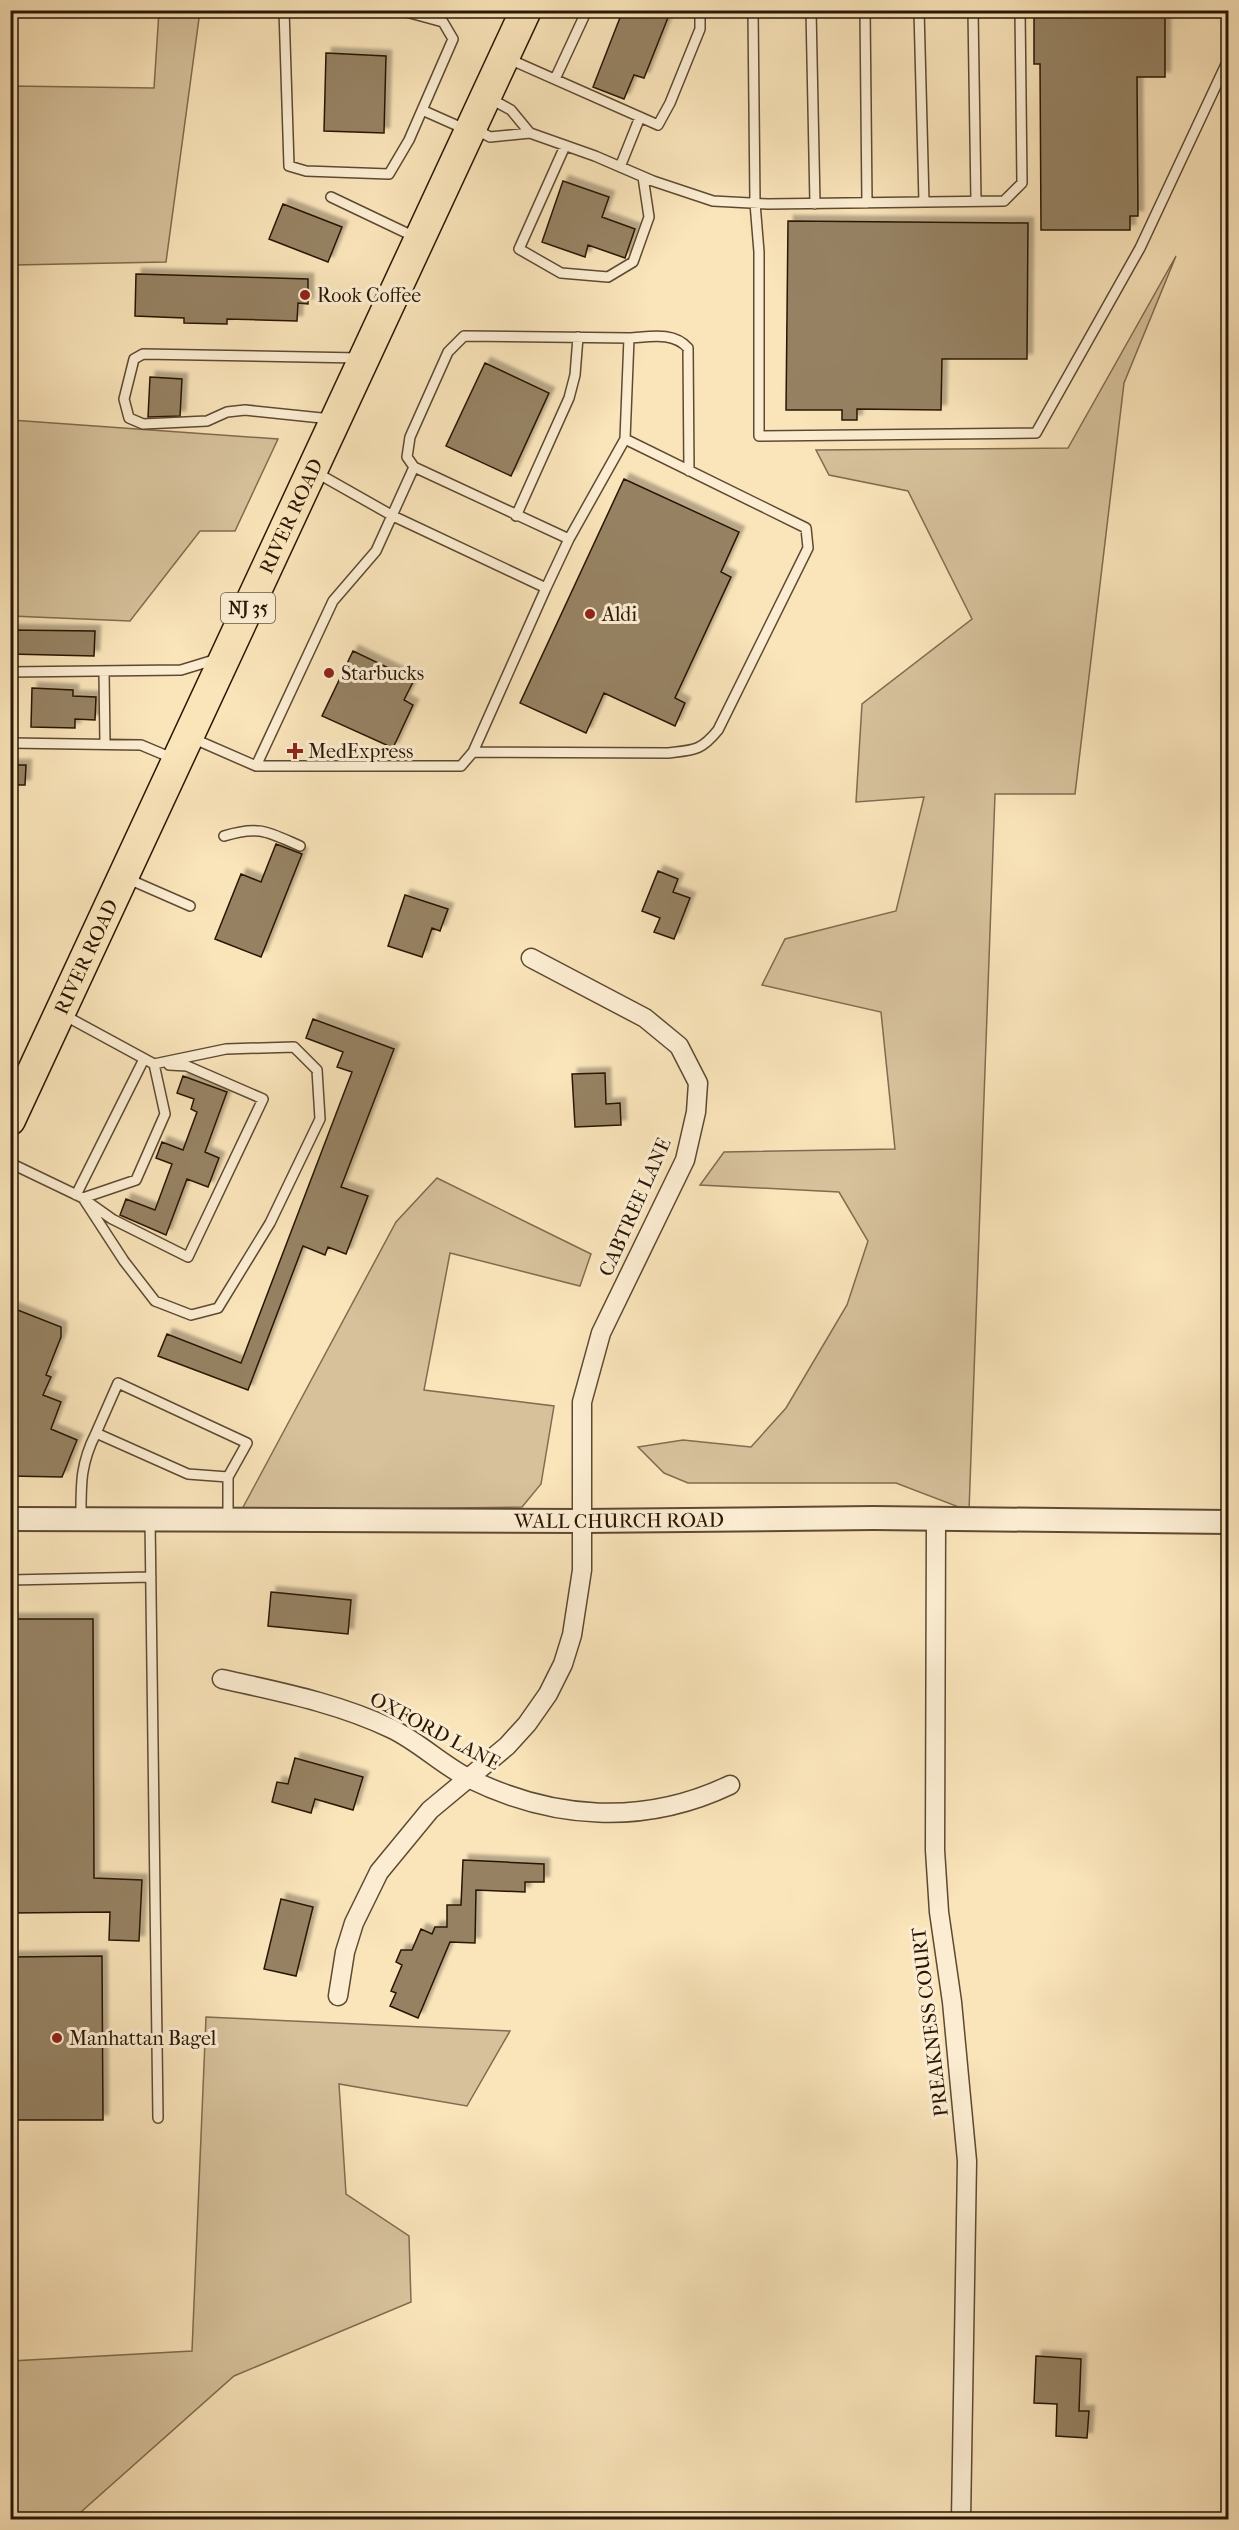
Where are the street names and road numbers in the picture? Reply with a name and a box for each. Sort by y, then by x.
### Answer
street label: RIVER ROAD [254,455,327,577]
road number: NJ 35 [221,593,275,623]
street label: RIVER ROAD [49,896,122,1018]
street label: CABTREE LANE [594,1134,676,1280]
street label: WALL CHURCH ROAD [513,1508,724,1533]
street label: OXFORD LANE [366,1687,504,1775]
street label: PREAKNESS COURT [907,1926,953,2118]

